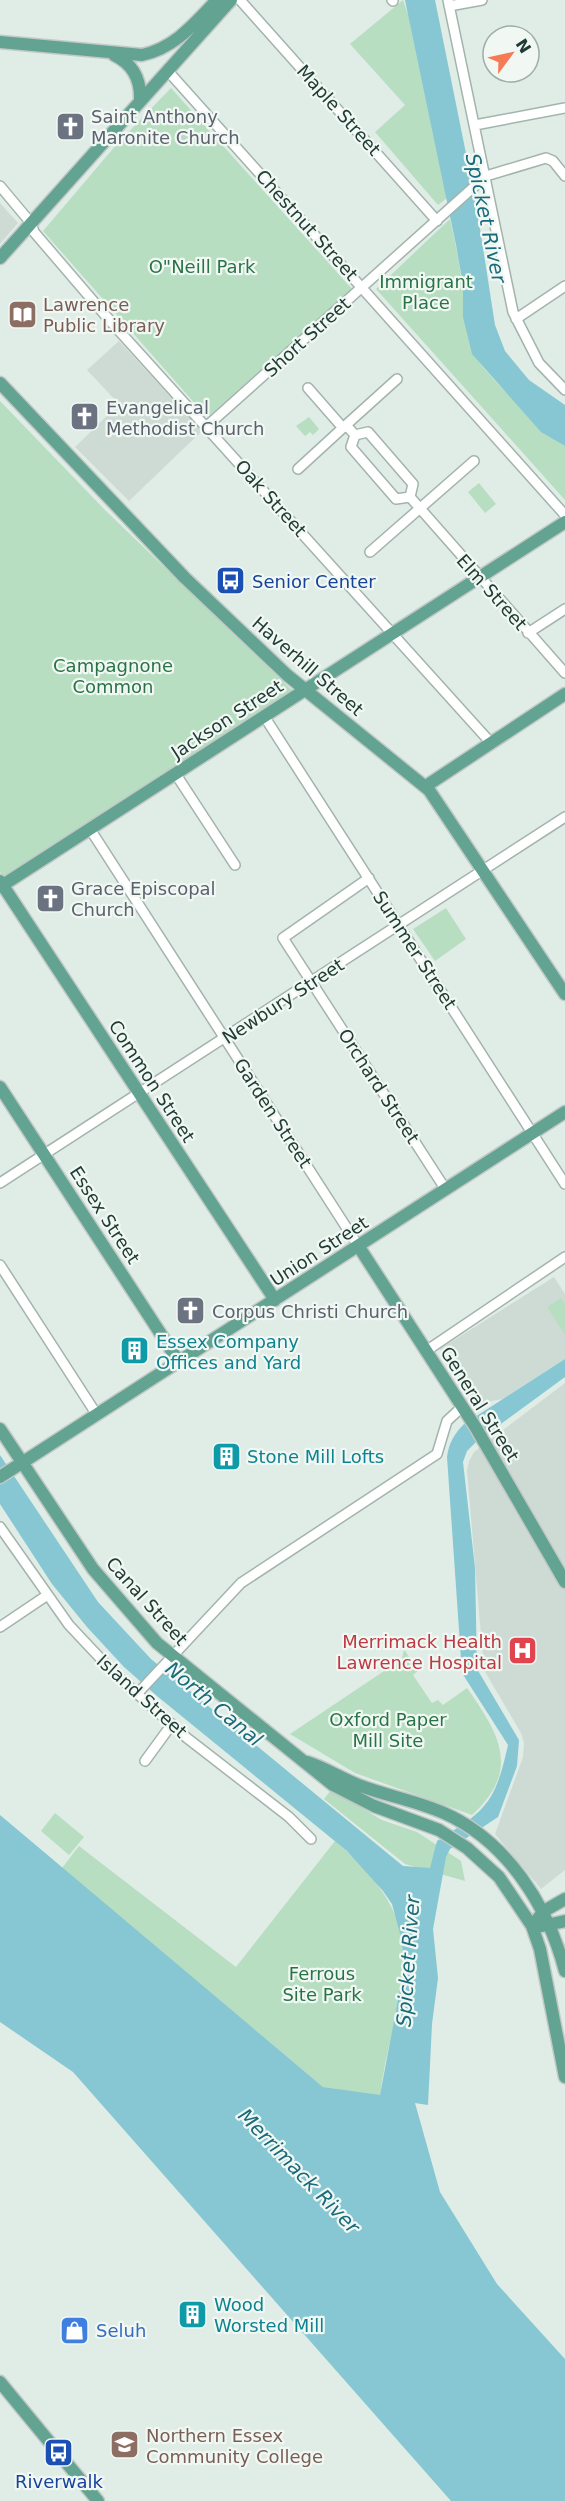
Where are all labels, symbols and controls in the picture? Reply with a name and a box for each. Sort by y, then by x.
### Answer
north arrow [481,24,541,84]
text: N [512,35,535,57]
street label: Maple Street [293,60,385,160]
place label: Saint Anthony Maronite Church [91,106,240,148]
church icon: Saint Anthony Maronite Church [54,110,86,142]
water label: Spicket River [461,151,512,287]
street label: Chestnut Street [252,165,362,285]
park label: O"Neill Park [149,256,256,277]
park label: Immigrant Place [379,271,473,313]
street label: Short Street [260,293,354,381]
place label: Lawrence Public Library [43,294,165,336]
library icon: Lawrence Public Library [6,298,38,330]
place label: Evangelical Methodist Church [106,397,264,439]
church icon: Evangelical Methodist Church [69,401,101,433]
street label: Oak Street [231,455,311,541]
street label: Elm Street [453,550,531,634]
bus stop icon: Senior Center [215,565,247,597]
place label: Senior Center [252,571,376,592]
street label: Haverhill Street [248,612,368,720]
park label: Campagnone Common [53,655,173,697]
street label: Jackson Street [166,675,287,763]
place label: Grace Episcopal Church [71,878,216,920]
church icon: Grace Episcopal Church [34,882,66,914]
street label: Summer Street [369,887,461,1013]
street label: Newbury Street [218,954,348,1048]
street label: Common Street [105,1016,199,1146]
street label: Orchard Street [334,1025,424,1147]
street label: Garden Street [230,1054,316,1172]
street label: Essex Street [66,1162,144,1268]
street label: Union Street [266,1212,372,1290]
church icon: Corpus Christi Church [175,1295,207,1327]
place label: Corpus Christi Church [212,1301,408,1322]
place label: Essex Company Offices and Yard [156,1331,301,1373]
building icon: Essex Company Offices and Yard [119,1335,151,1367]
street label: General Street [436,1343,524,1465]
building icon: Stone Mill Lofts [210,1440,242,1472]
place label: Stone Mill Lofts [247,1446,384,1467]
street label: Canal Street [102,1553,192,1649]
place label: Merrimack Health Lawrence Hospital [337,1631,502,1673]
hospital icon: Merrimack Health Lawrence Hospital [507,1635,539,1667]
street label: Island Street [93,1650,191,1742]
water label: North Canal [161,1657,268,1752]
park label: Oxford Paper Mill Site [329,1709,447,1751]
water label: Spicket River [391,1893,425,2028]
park label: Ferrous Site Park [282,1963,362,2005]
water label: Merrimack River [233,2104,366,2240]
place label: Wood Worsted Mill [214,2294,324,2336]
building icon: Wood Worsted Mill [177,2298,209,2330]
shop icon: Seluh [59,2314,91,2346]
place label: Seluh [96,2320,146,2341]
place label: Northern Essex Community College [146,2425,323,2467]
school or university icon: Northern Essex Community College [109,2429,141,2461]
bus stop icon: Riverwalk [43,2436,75,2468]
place label: Riverwalk [15,2471,103,2492]

